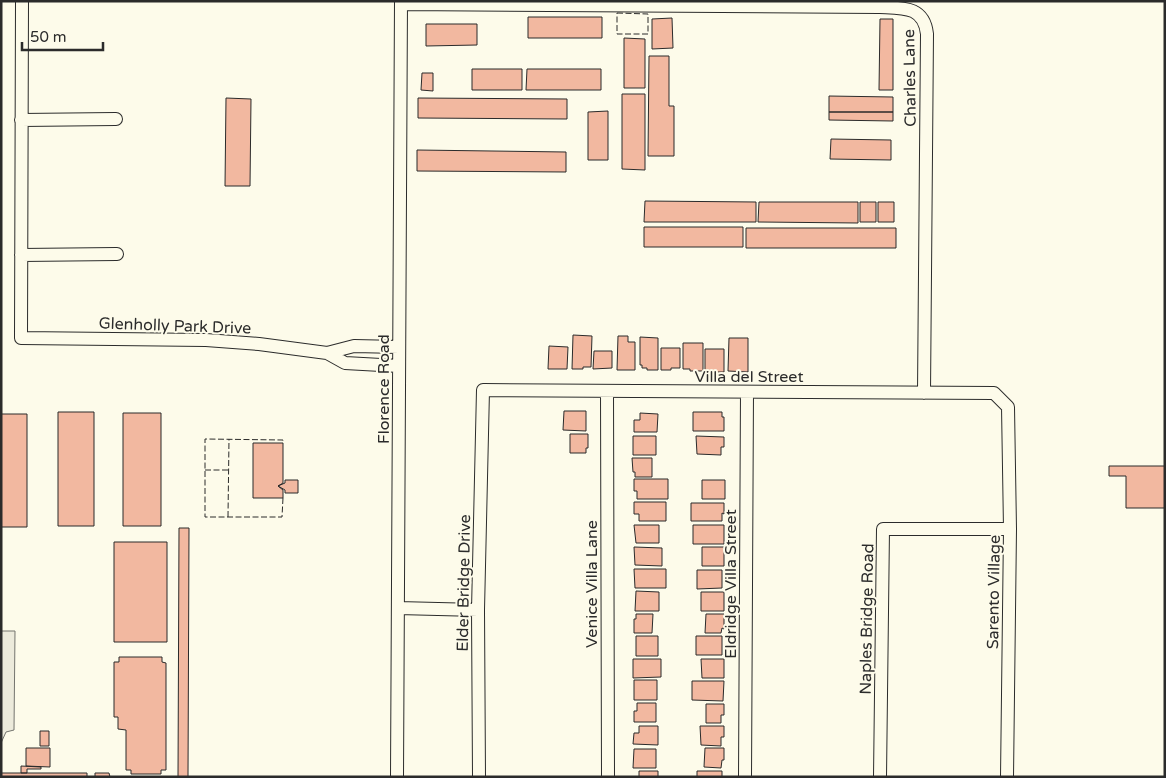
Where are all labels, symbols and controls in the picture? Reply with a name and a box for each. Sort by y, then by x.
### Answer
scale bar [22,20,104,52]
text: 50 m [30,28,67,46]
street label: Charles Lane [899,29,921,127]
street label: Glenholly Park Drive [98,313,252,339]
street label: Florence Road [374,334,394,444]
street label: Villa del Street [694,367,804,387]
street label: Eldridge Villa Street [721,509,741,659]
street label: Elder Bridge Drive [453,514,475,652]
street label: Venice Villa Lane [582,520,602,648]
street label: Sarento Village [983,535,1005,649]
street label: Naples Bridge Road [856,543,878,695]

